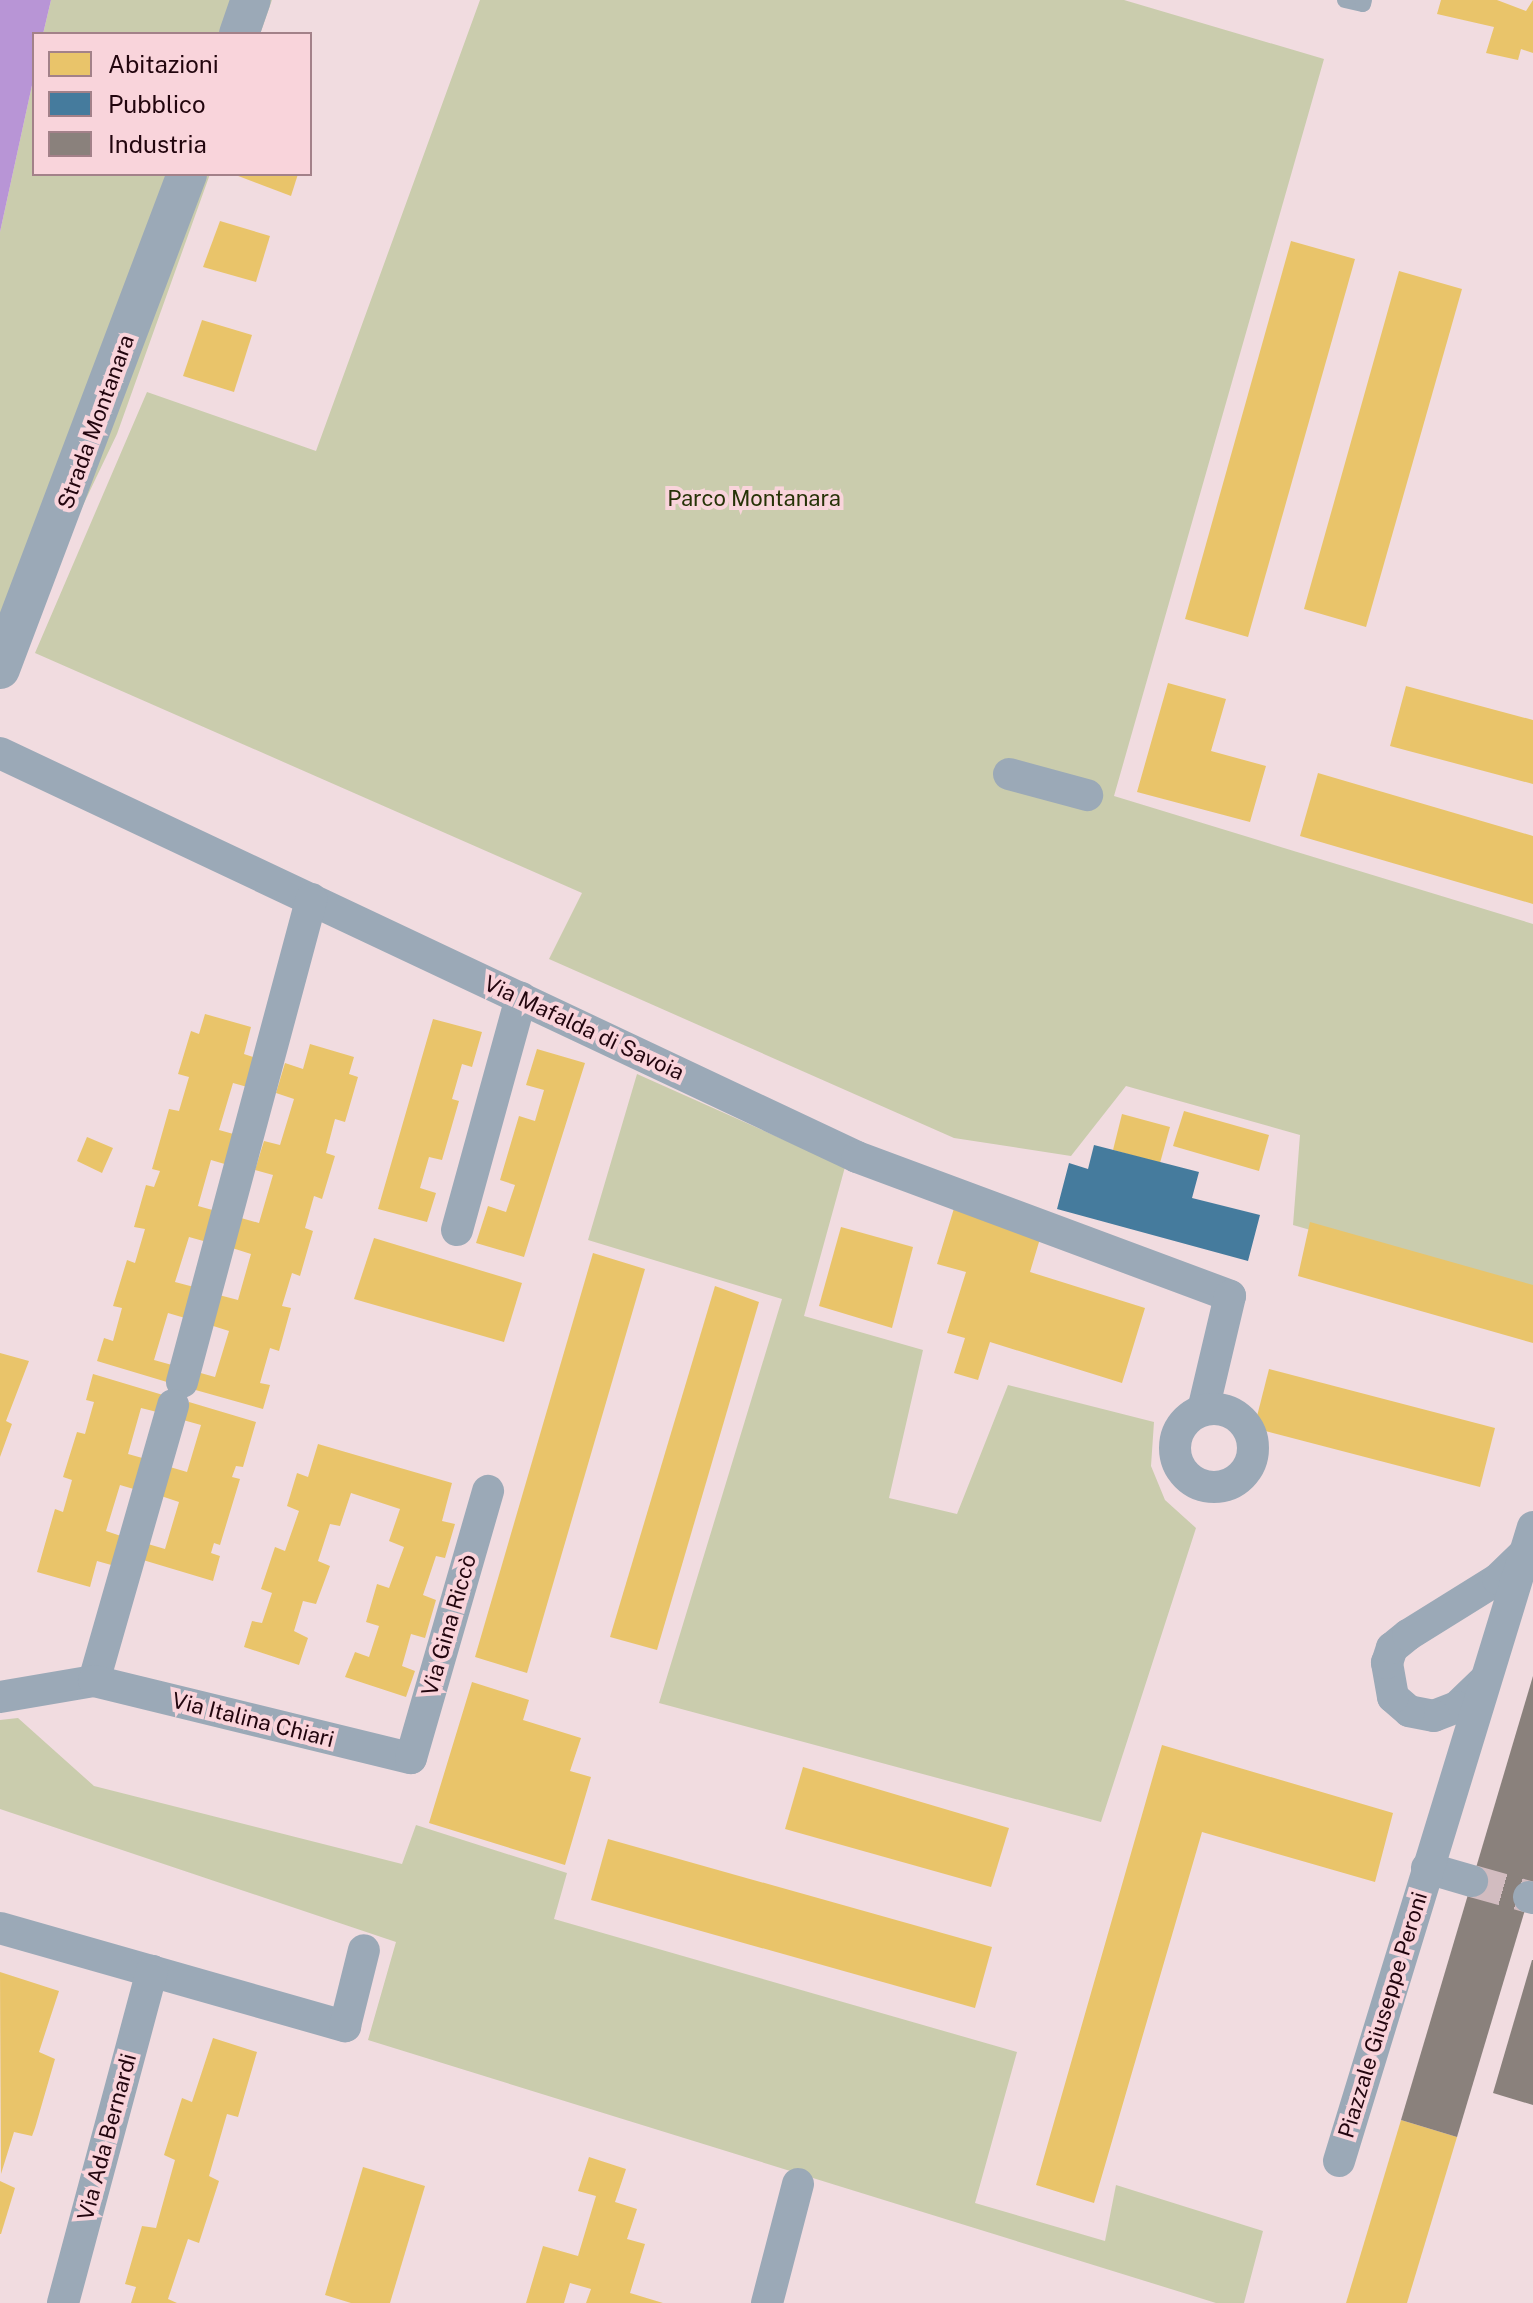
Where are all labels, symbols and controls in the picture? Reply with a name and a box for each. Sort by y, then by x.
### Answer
legend [32,32,312,176]
text: Abitazioni [108,50,219,78]
text: Pubblico [108,90,206,118]
text: Industria [108,130,207,158]
street label: Strada Montanara [52,331,140,513]
park label: Parco Montanara [667,486,841,512]
street label: Via Mafalda di Savoia [480,970,688,1086]
street label: Via Gina Riccò [416,1551,482,1699]
street label: Via Italina Chiari [169,1687,337,1753]
street label: Piazzale Giuseppe Peroni [1333,1889,1433,2141]
street label: Via Ada Bernardi [72,2051,142,2223]

